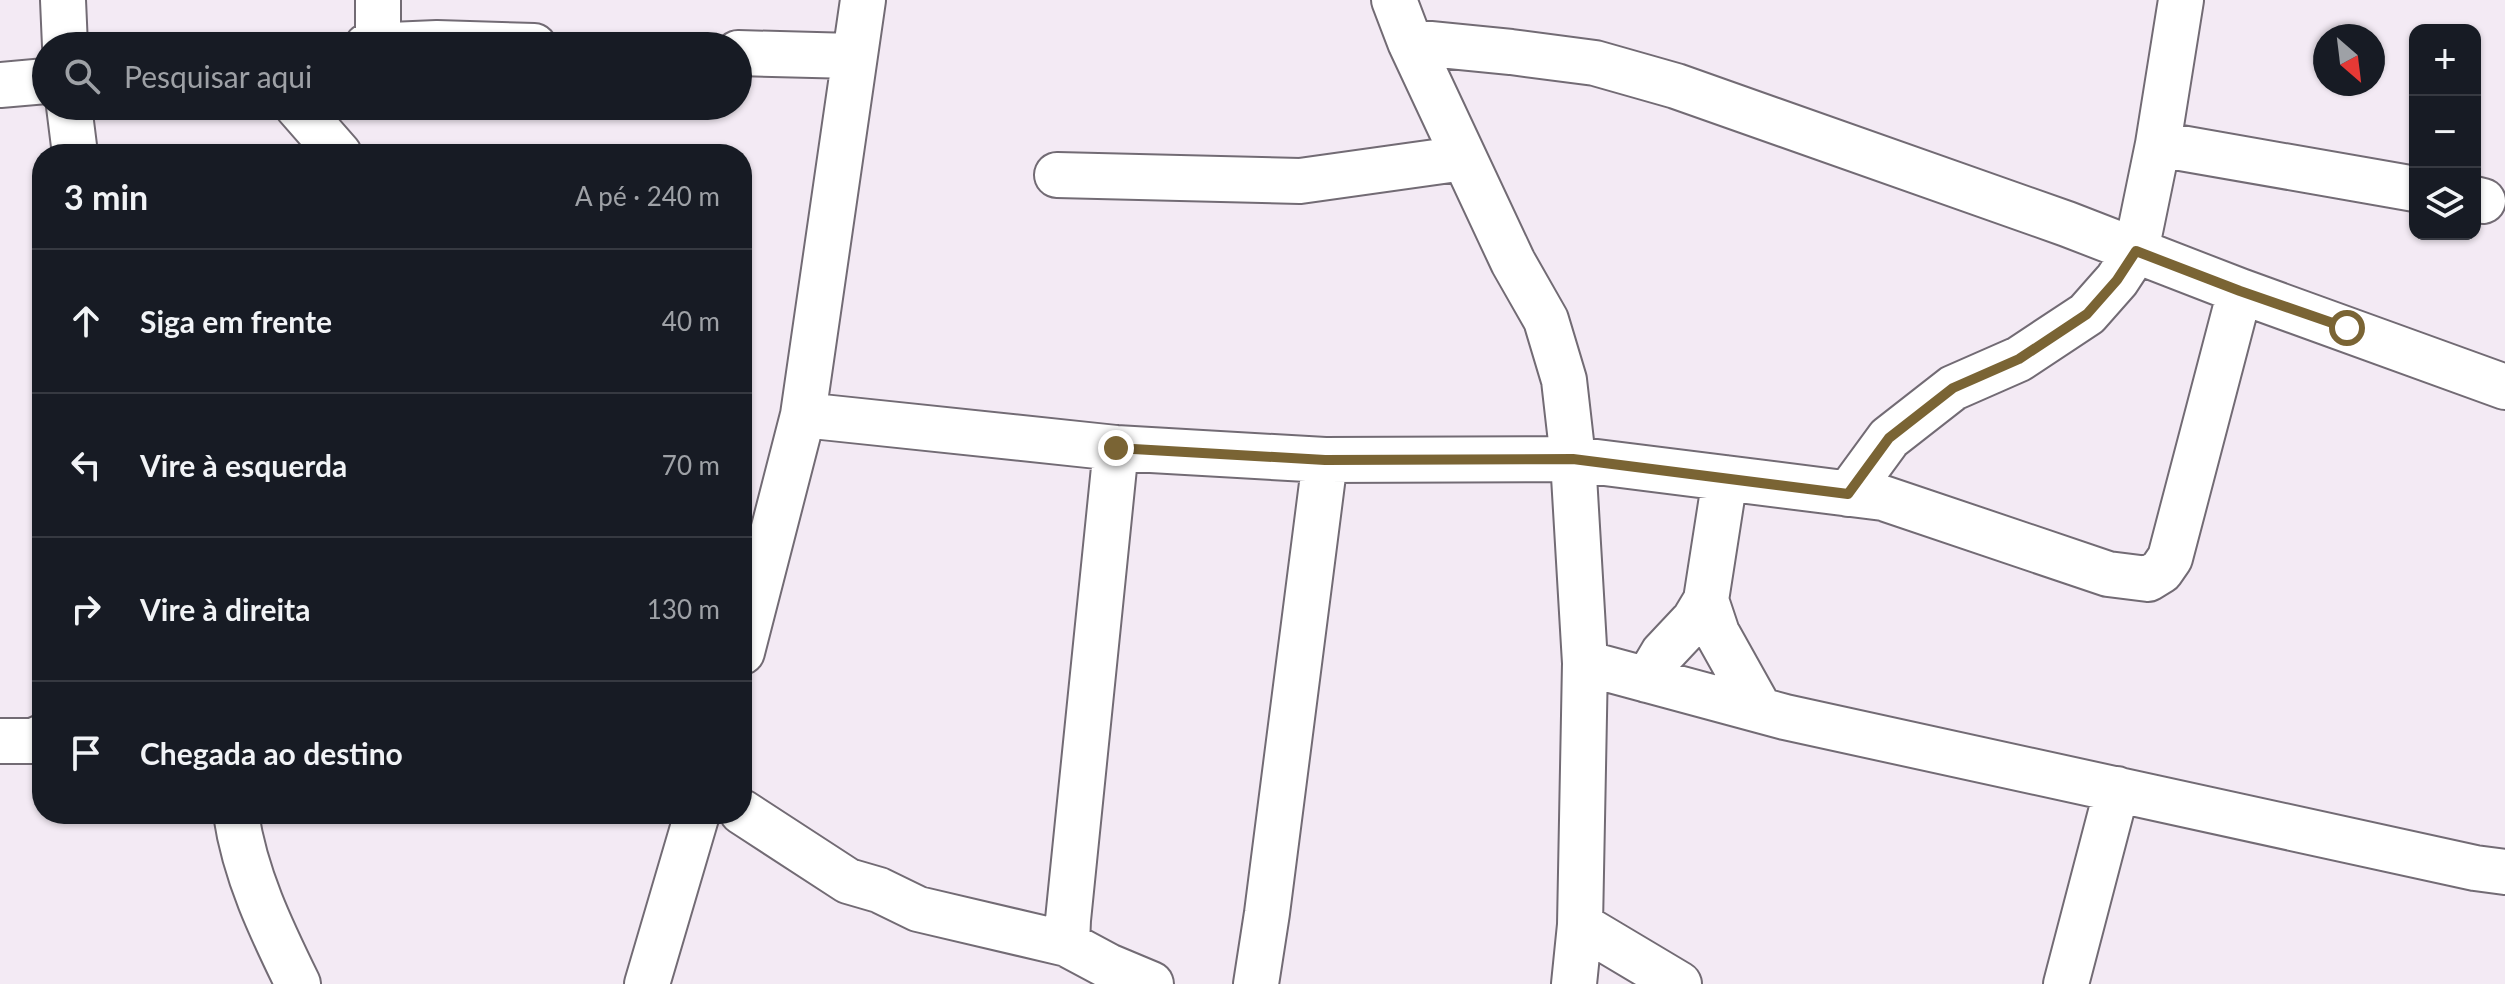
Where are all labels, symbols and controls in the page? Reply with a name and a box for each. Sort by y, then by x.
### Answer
north arrow [2313,24,2385,96]
map controls [2409,24,2481,240]
button: + [2409,24,2481,96]
search box [32,32,752,120]
icon: search [60,54,104,98]
text: Pesquisar aqui [124,58,312,94]
button: − [2409,96,2481,168]
button: layers [2409,168,2481,240]
text: 3 min [64,176,148,217]
text: A pé · 240 m [575,180,720,212]
icon: ahead [64,299,108,343]
text: Siga em frente [140,303,332,339]
text: 40 m [662,305,720,337]
route start [2329,310,2365,346]
route end [1098,430,1134,466]
icon: left [64,443,108,487]
text: Vire à esquerda [140,447,347,483]
text: 70 m [662,449,720,481]
icon: right [64,587,108,631]
text: Vire à direita [140,591,310,627]
text: 130 m [647,593,720,625]
icon: arrive [64,731,108,775]
text: Chegada ao destino [140,735,403,771]

